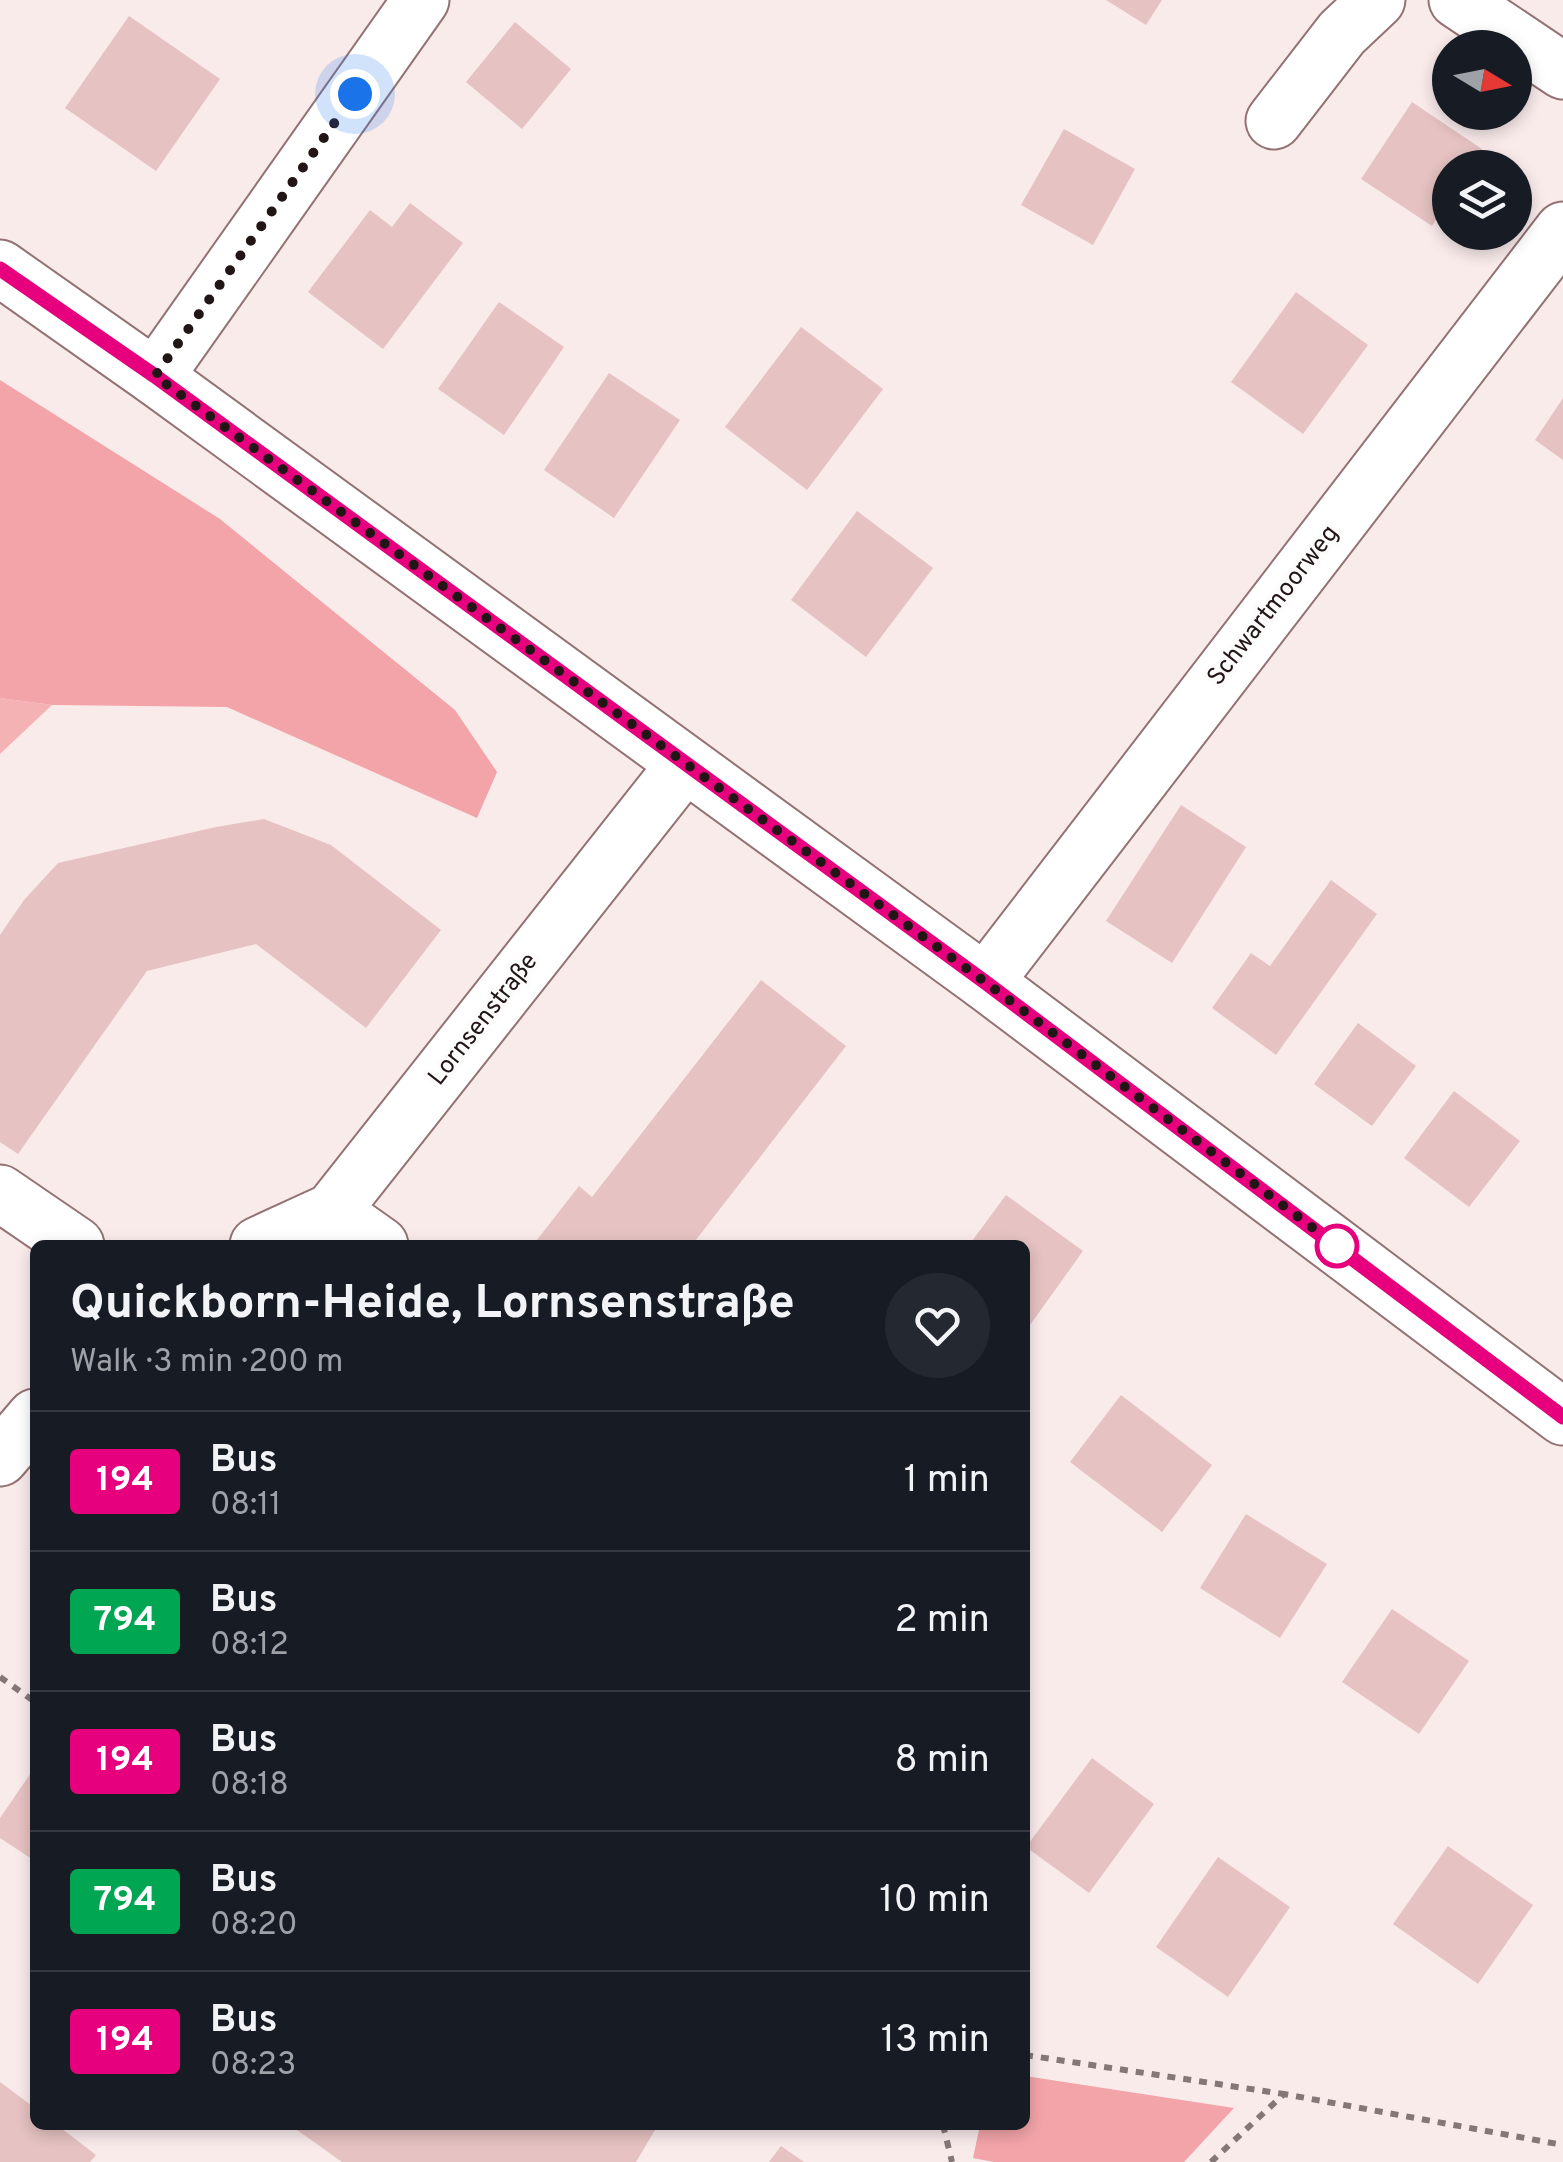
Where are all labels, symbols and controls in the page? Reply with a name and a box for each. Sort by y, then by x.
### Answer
north arrow [1432,30,1532,130]
map controls [1432,30,1532,250]
your location [330,69,380,119]
button: layers [1432,150,1532,250]
street label: Schwartmoorweg [1201,519,1347,693]
street label: Lornsenstraße [422,947,546,1093]
unlabelled marker [1316,1225,1358,1267]
button: heart [885,1273,990,1378]
text: Quickborn-Heide, Lornsenstraße [70,1275,795,1335]
text: Walk · 3 min · 200 m [70,1343,343,1383]
text: Bus [210,1437,277,1486]
text: 1 min [904,1457,990,1506]
text: 194 [96,1459,154,1503]
text: 08:11 [210,1486,281,1526]
text: Bus [210,1577,277,1626]
text: 2 min [895,1597,990,1646]
text: 794 [94,1599,156,1643]
text: 08:12 [210,1626,289,1666]
text: Bus [210,1717,277,1766]
text: 8 min [895,1737,990,1786]
text: 194 [96,1739,154,1783]
text: 08:18 [210,1766,289,1806]
text: Bus [210,1857,277,1906]
text: 10 min [879,1877,990,1926]
text: 794 [94,1879,156,1923]
text: 08:20 [210,1906,297,1946]
text: Bus [210,1997,277,2046]
text: 13 min [881,2017,990,2066]
text: 194 [96,2019,154,2063]
text: 08:23 [210,2046,296,2086]

